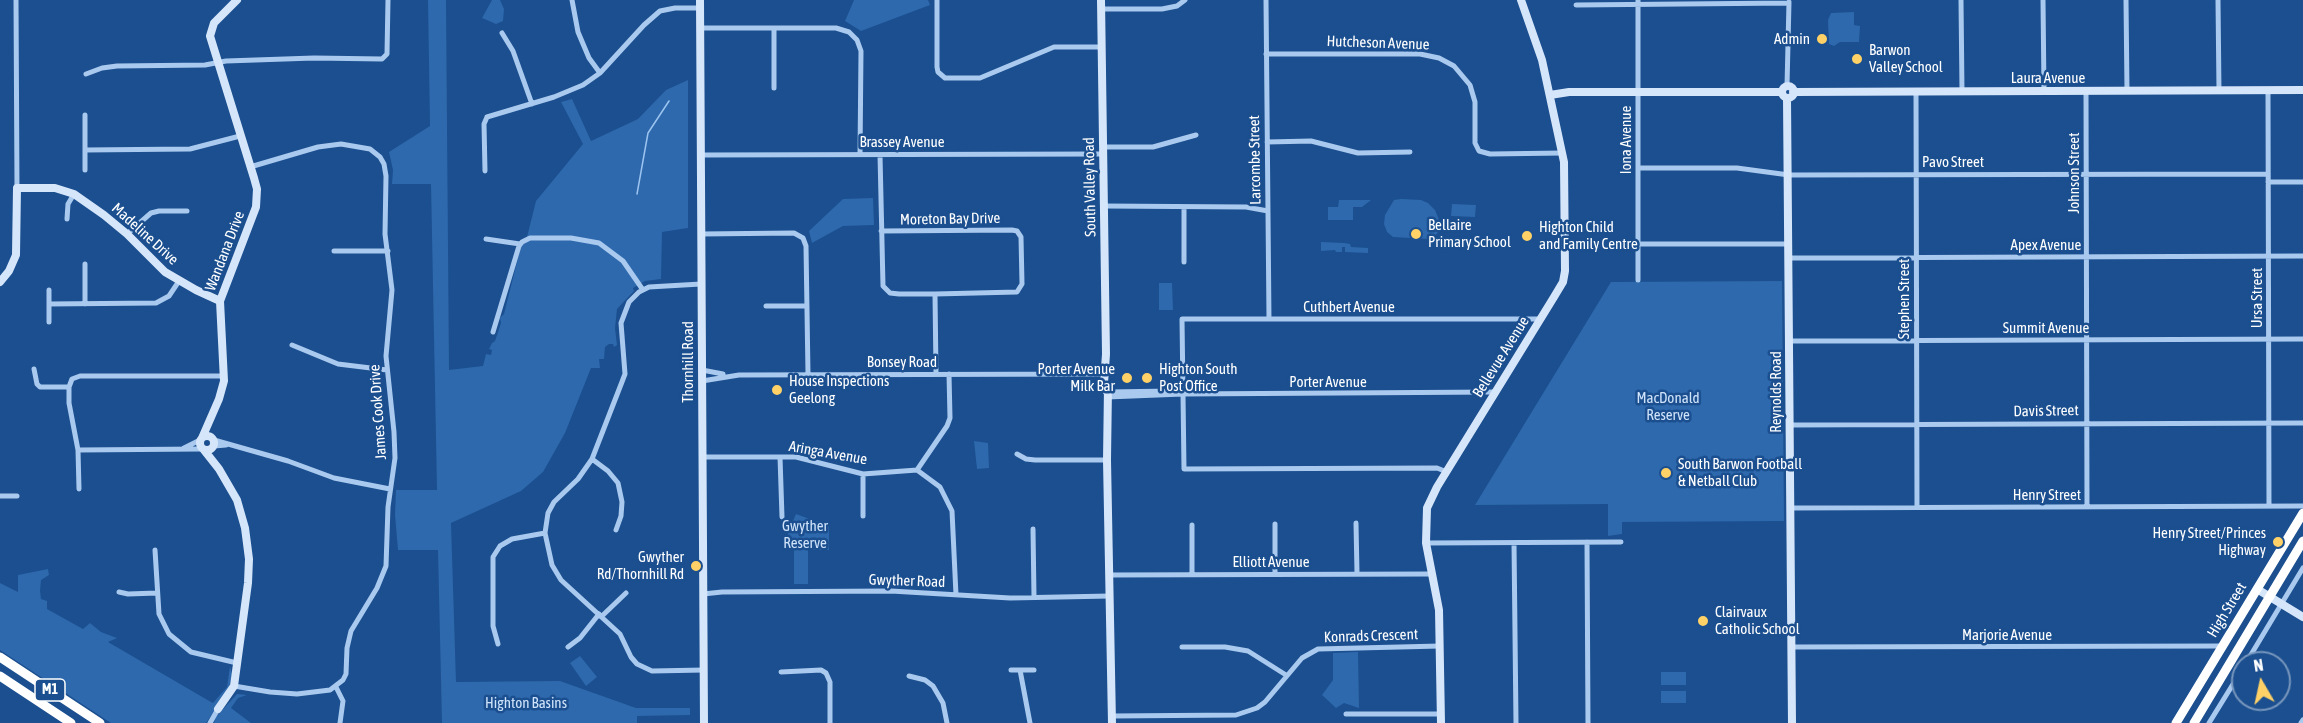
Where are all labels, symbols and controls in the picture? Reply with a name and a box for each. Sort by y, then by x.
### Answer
place label: Admin [1774,30,1810,48]
street label: Hutcheson Avenue [1326,32,1430,54]
marker: Admin [1815,32,1829,46]
place label: Barwon Valley School [1869,41,1943,76]
marker: Barwon Valley School [1850,52,1864,66]
street label: Laura Avenue [2011,69,2085,87]
street label: Iona Avenue [1617,106,1635,174]
street label: Larcombe Street [1245,115,1265,205]
street label: Brassey Avenue [859,133,945,151]
street label: Johnson Street [2065,133,2083,213]
street label: South Valley Road [1080,137,1100,237]
street label: Pavo Street [1922,153,1984,171]
street label: Madeline Drive [108,199,182,269]
street label: Wandana Drive [202,208,248,294]
street label: Moreton Bay Drive [900,209,1000,229]
place label: Bellaire Primary School [1428,216,1511,251]
place label: Highton Child and Family Centre [1539,218,1638,253]
marker: Bellaire Primary School [1409,227,1423,241]
marker: Highton Child and Family Centre [1520,229,1534,243]
street label: Apex Avenue [2011,236,2081,254]
street label: Stephen Street [1895,259,1913,339]
street label: Ursa Street [2248,268,2266,328]
street label: Cuthbert Avenue [1303,298,1395,316]
street label: Bellevue Avenue [1469,313,1533,401]
street label: Summit Avenue [2003,319,2089,337]
street label: Thornhill Road [679,321,697,403]
street label: Reynolds Road [1767,351,1785,433]
street label: Bonsey Road [867,353,937,371]
place label: Porter Avenue Milk Bar [1037,360,1115,395]
place label: Highton South Post Office [1159,360,1238,395]
street label: James Cook Drive [366,364,390,460]
marker: Porter Avenue Milk Bar [1120,371,1134,385]
marker: Highton South Post Office [1140,371,1154,385]
place label: House Inspections Geelong [789,372,889,407]
street label: Porter Avenue [1289,373,1367,391]
marker: House Inspections Geelong [770,383,784,397]
park label: MacDonald Reserve [1636,389,1700,424]
street label: Davis Street [2013,401,2079,421]
street label: Aringa Avenue [787,437,869,469]
place label: South Barwon Football & Netball Club [1678,455,1802,490]
marker: South Barwon Football & Netball Club [1659,466,1673,480]
street label: Henry Street [2013,486,2081,504]
park label: Gwyther Reserve [782,517,828,552]
place label: Henry Street/Princes Highway [2152,524,2266,559]
marker: Henry Street/Princes Highway [2271,535,2285,549]
place label: Gwyther Rd/Thornhill Rd [597,548,684,583]
street label: Elliott Avenue [1232,553,1310,571]
marker: Gwyther Rd/Thornhill Rd [689,559,703,573]
street label: Gwyther Road [868,571,946,591]
street label: High Street [2204,579,2250,641]
place label: Clairvaux Catholic School [1715,603,1800,638]
marker: Clairvaux Catholic School [1696,614,1710,628]
street label: Konrads Crescent [1324,625,1418,647]
street label: Marjorie Avenue [1962,626,2052,644]
north arrow [2231,651,2291,711]
text: N [2252,656,2265,675]
road number: M1 [35,679,65,701]
park label: Highton Basins [485,694,567,712]

